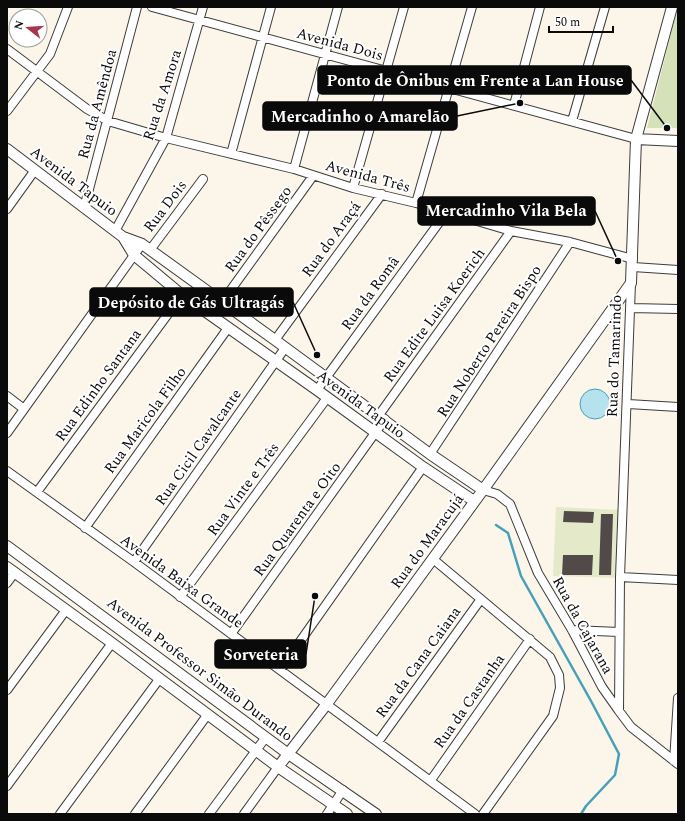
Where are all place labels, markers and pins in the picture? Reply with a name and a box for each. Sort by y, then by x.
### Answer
callout: Ponto de Ônibus em Frente a Lan House [318,66,631,94]
callout: Mercadinho o Amarelão [263,102,457,130]
callout: Mercadinho Vila Bela [418,197,595,225]
callout: Depósito de Gás Ultragás [90,288,293,316]
callout: Sorveteria [215,640,306,668]

